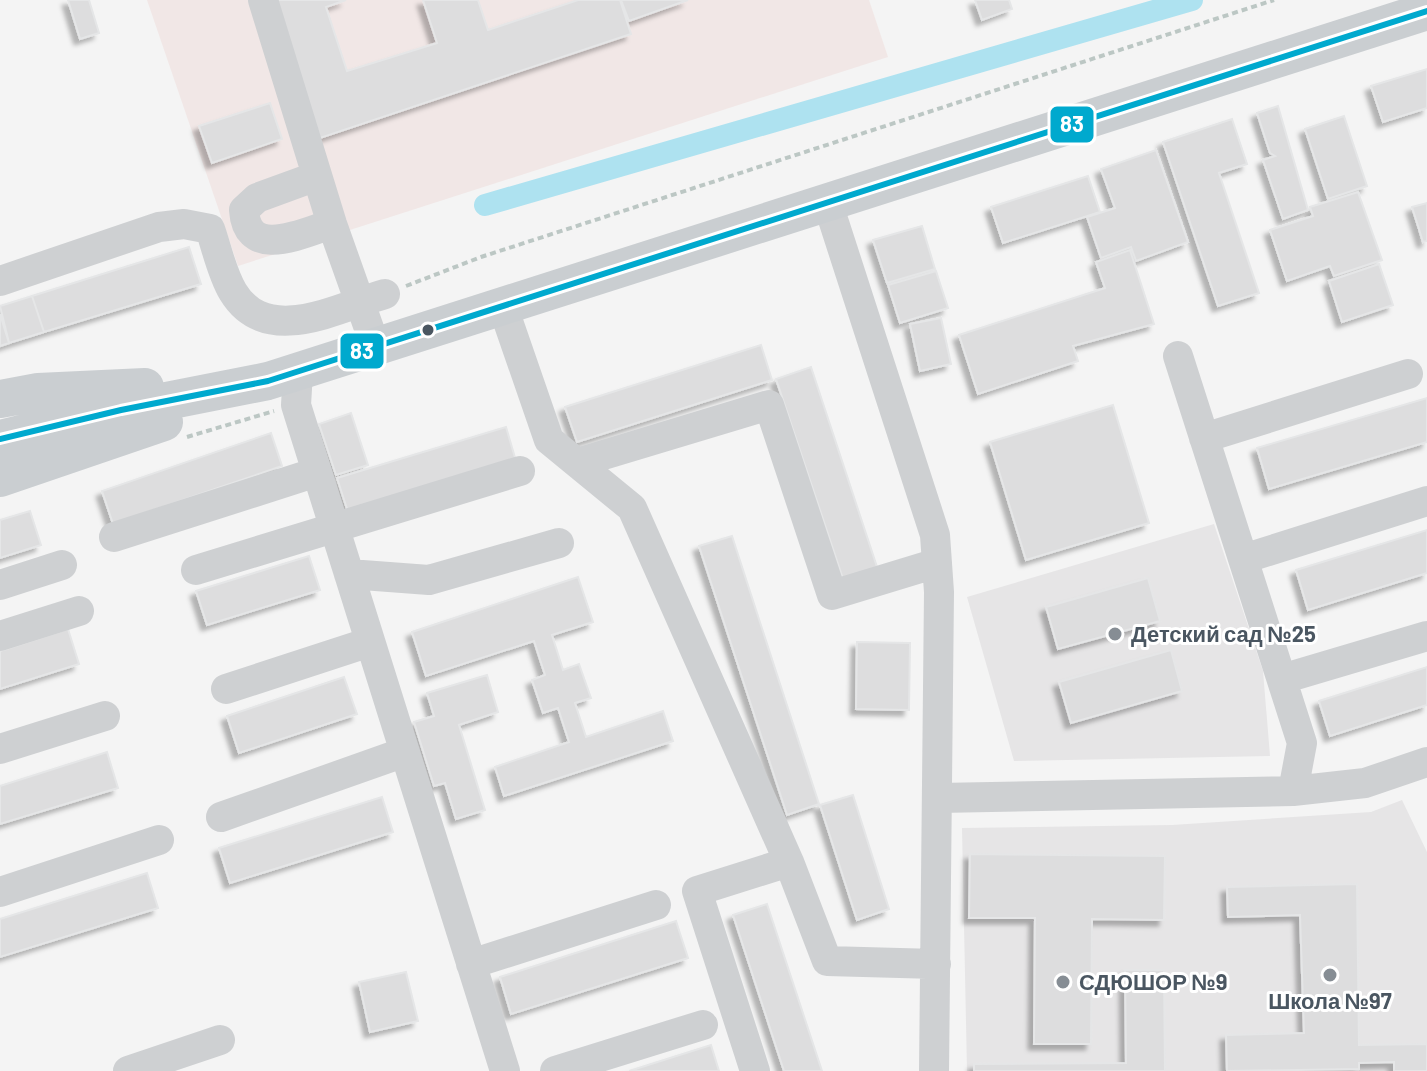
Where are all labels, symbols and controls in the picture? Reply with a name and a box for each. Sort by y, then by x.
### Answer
line badge: 83 [1049,105,1095,144]
text: 83 [1060,110,1084,136]
unlabelled marker [420,322,436,338]
line badge: 83 [339,332,385,370]
text: 83 [350,337,374,363]
place label: Детский сад №25 [1131,620,1316,647]
marker: Детский сад №25 [1106,625,1124,643]
marker: Школа №97 [1321,966,1339,984]
place label: СДЮШОР №9 [1079,968,1227,995]
marker: СДЮШОР №9 [1054,973,1072,991]
place label: Школа №97 [1268,987,1392,1013]

